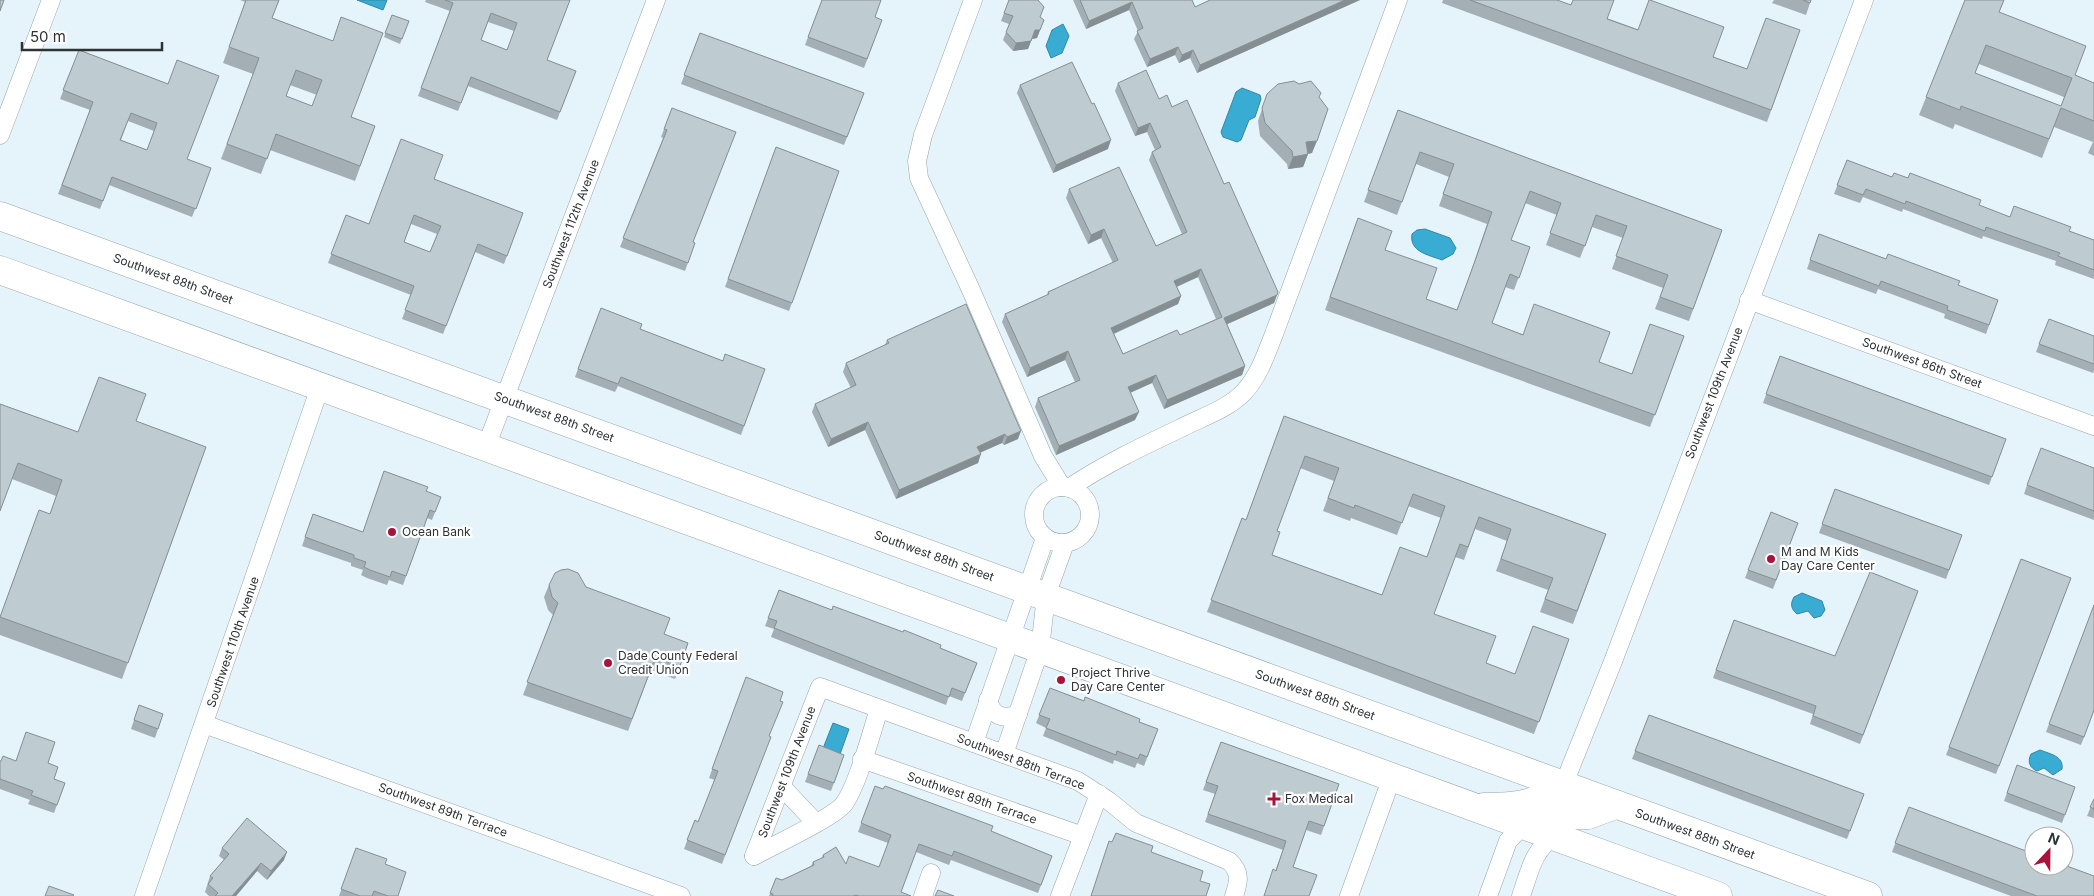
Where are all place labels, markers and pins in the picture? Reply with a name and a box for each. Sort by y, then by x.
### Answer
place label: Ocean Bank [402,524,471,539]
marker: Ocean Bank [386,526,398,538]
place label: M and M Kids Day Care Center [1781,544,1875,573]
marker: M and M Kids Day Care Center [1765,553,1777,565]
place label: Dade County Federal Credit Union [618,648,738,677]
marker: Dade County Federal Credit Union [602,657,614,669]
place label: Project Thrive Day Care Center [1071,665,1165,694]
marker: Project Thrive Day Care Center [1055,674,1067,686]
place label: Fox Medical [1285,791,1353,806]
marker: Fox Medical [1267,792,1281,806]

